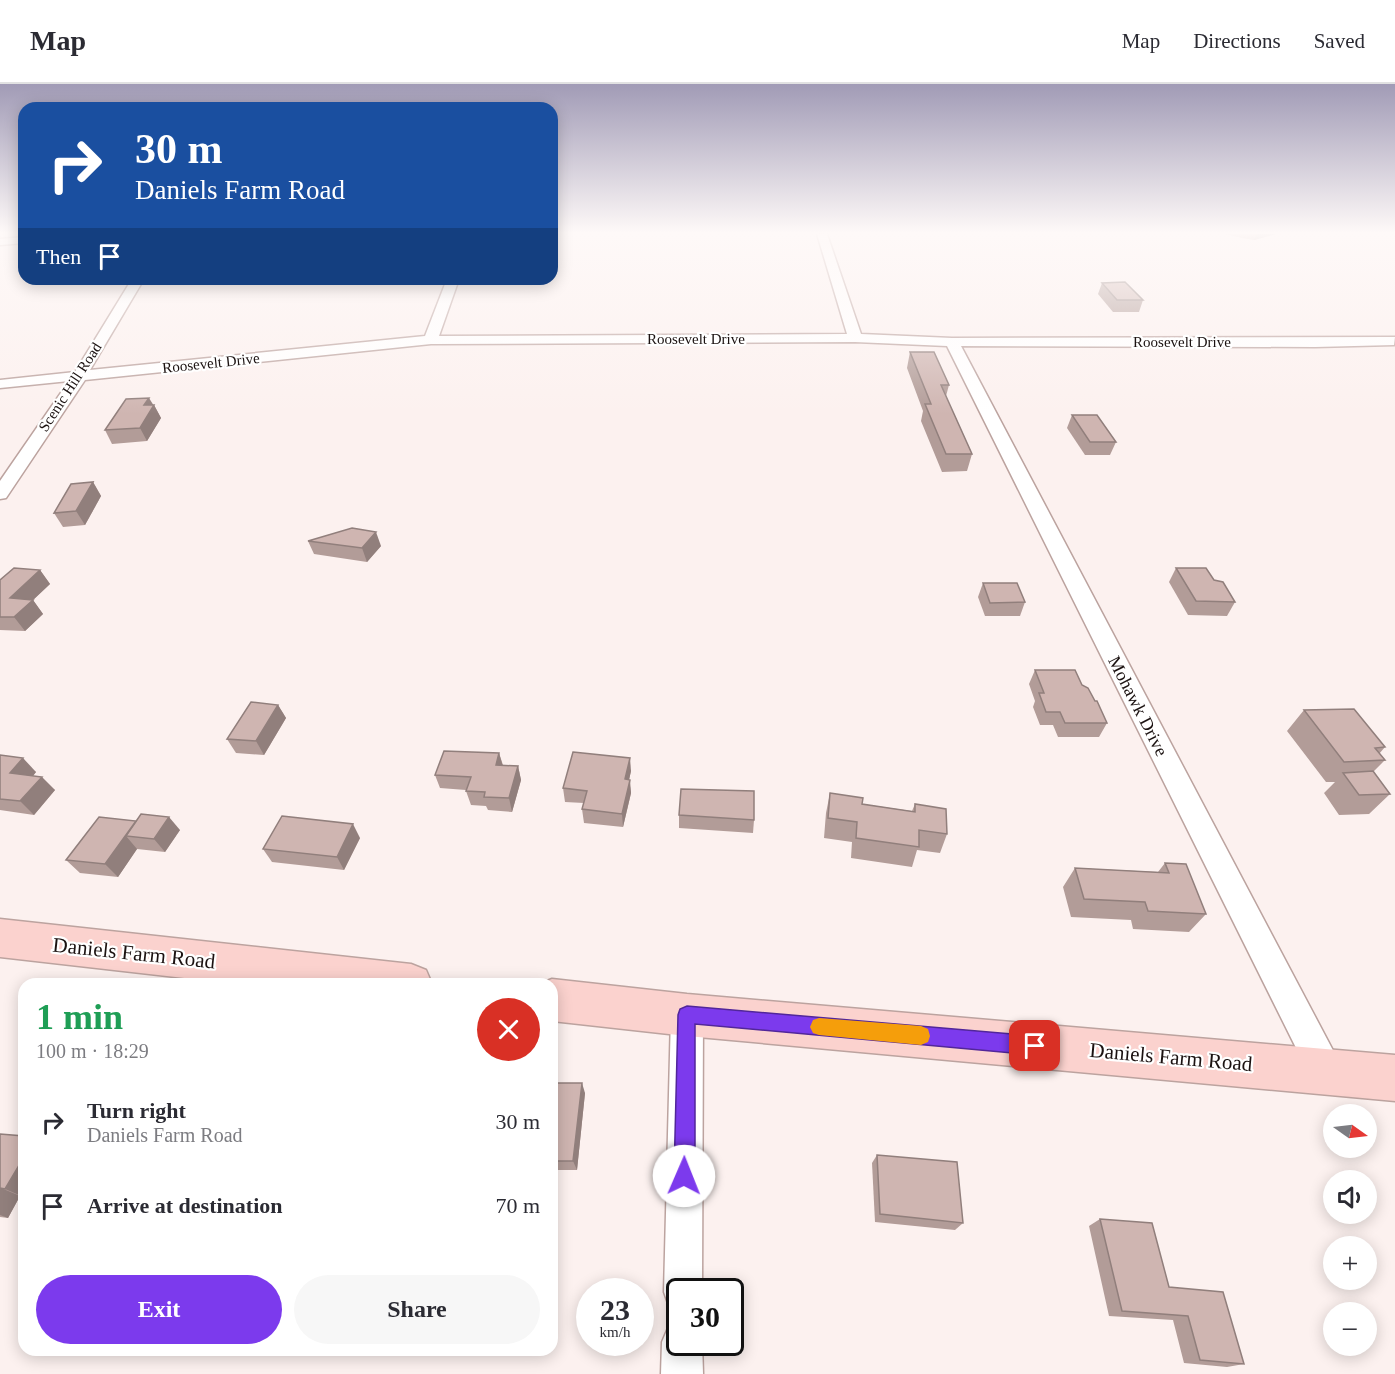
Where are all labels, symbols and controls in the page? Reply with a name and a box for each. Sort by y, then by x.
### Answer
text: Map [30,25,86,56]
text: Map [1122,29,1160,53]
text: Directions [1193,29,1281,53]
text: Saved [1314,29,1365,53]
icon: right [36,126,114,204]
text: 30 m [135,126,223,172]
text: Daniels Farm Road [135,175,345,205]
icon: arrive [93,240,126,273]
text: Then [36,244,81,269]
street label: Roosevelt Drive [647,331,745,347]
street label: Roosevelt Drive [1133,334,1231,350]
street label: Scenic Hill Road [35,339,105,434]
street label: Roosevelt Drive [161,350,261,376]
street label: Mohawk Drive [1104,653,1172,759]
street label: Daniels Farm Road [52,933,217,974]
text: 1 min [36,997,123,1037]
button: close [477,998,540,1061]
pin [1009,1020,1060,1071]
icon: arrive [1018,1029,1051,1062]
street label: Daniels Farm Road [1089,1038,1254,1076]
text: 100 m · 18:29 [36,1040,149,1062]
text: Turn right [87,1098,186,1123]
north arrow [1323,1104,1377,1158]
map controls [1323,1104,1377,1356]
icon: right [36,1106,69,1139]
text: 30 m [495,1109,540,1134]
text: Daniels Farm Road [87,1124,243,1146]
position arrow [652,1144,716,1208]
button: sound [1323,1170,1377,1224]
icon: arrive [36,1190,69,1223]
text: Arrive at destination [87,1193,283,1218]
text: 70 m [495,1193,540,1218]
button: + [1323,1236,1377,1290]
button: Exit [36,1275,282,1344]
button: Share [294,1275,540,1344]
speed limit sign: 30 [666,1278,744,1356]
text: 23 [600,1293,630,1326]
button: − [1323,1302,1377,1356]
text: km/h [600,1324,630,1340]

